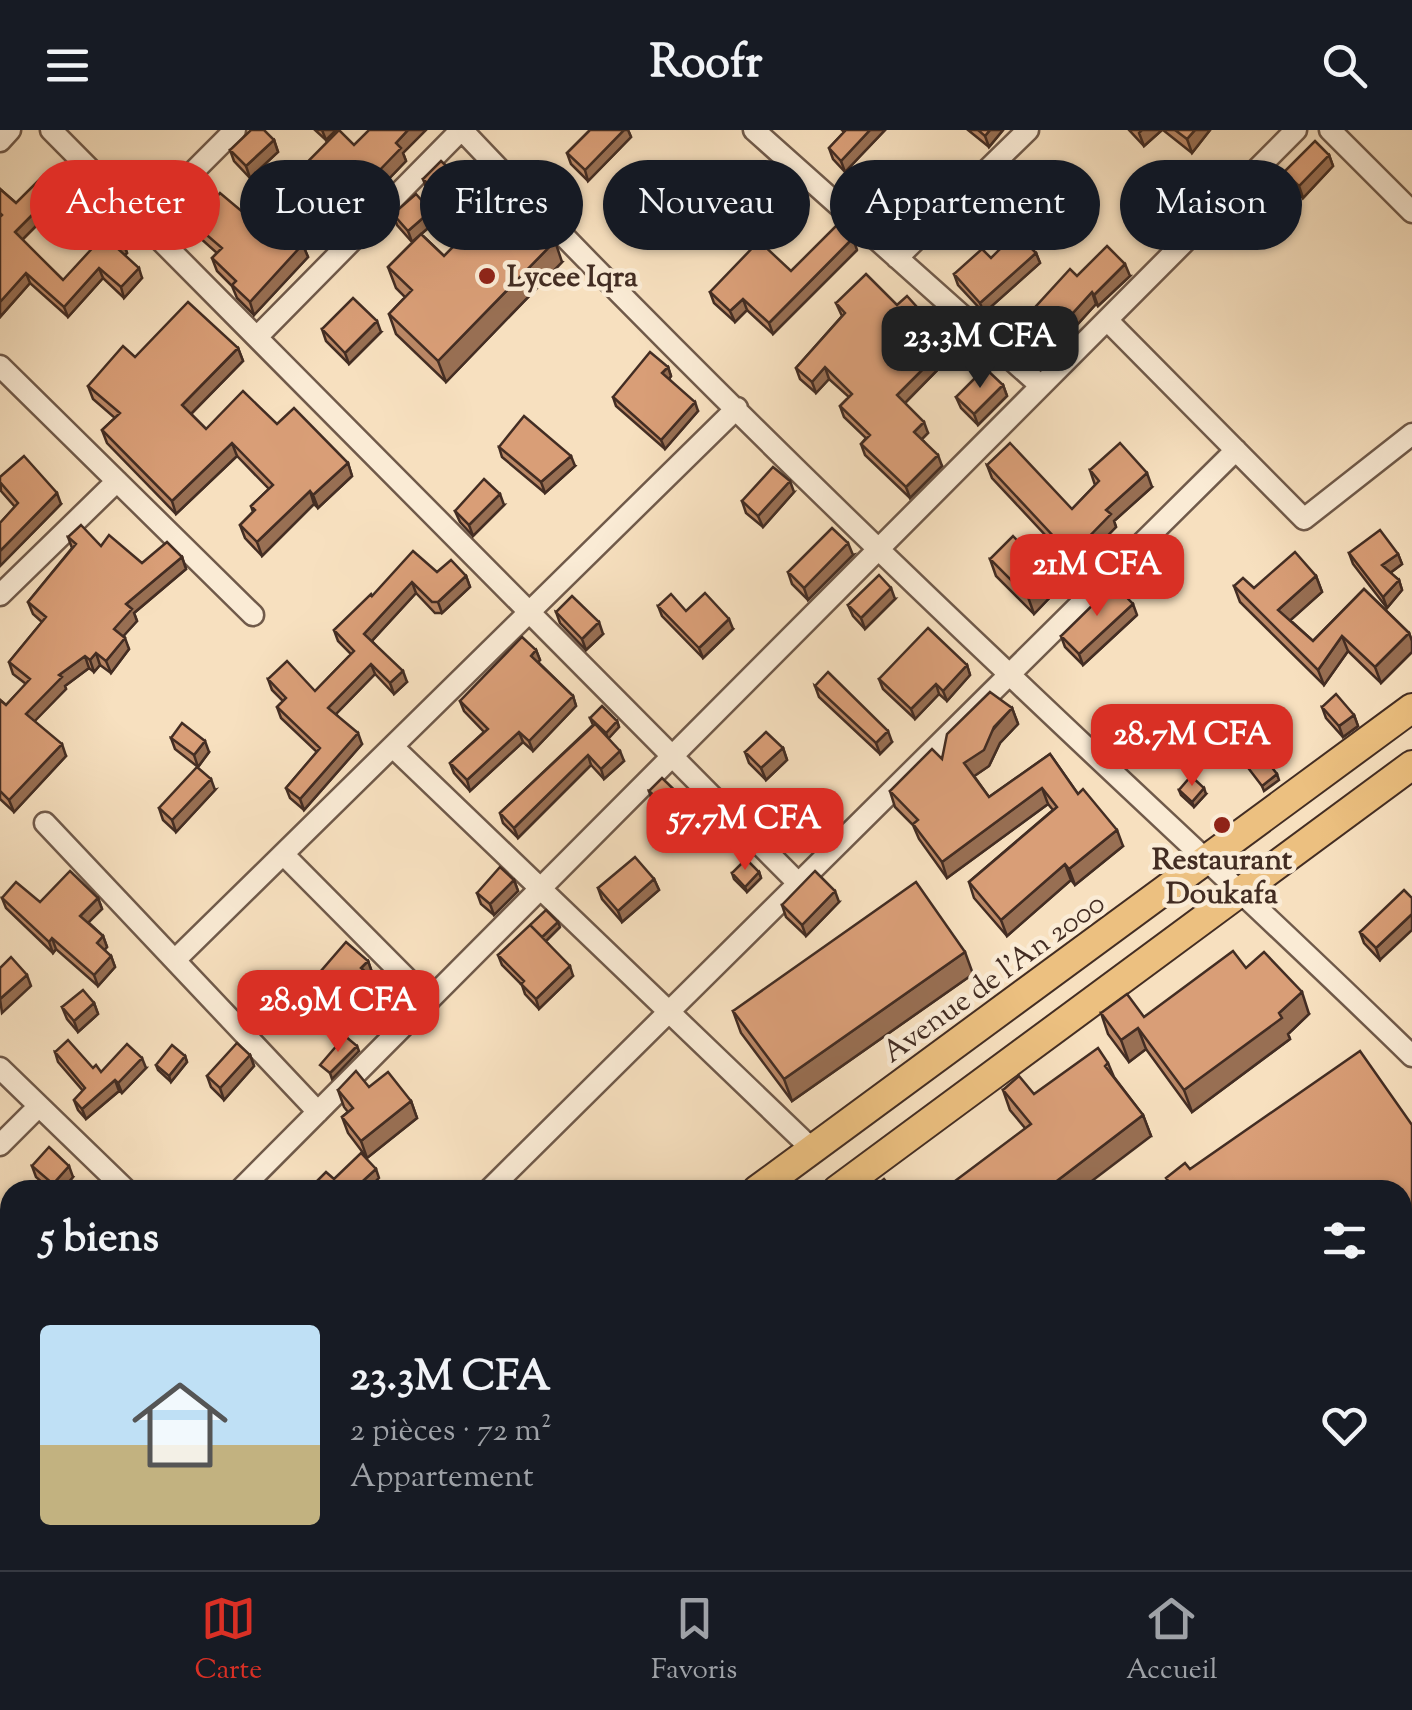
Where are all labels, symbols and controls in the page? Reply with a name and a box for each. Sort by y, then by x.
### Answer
text: Roofr [650,33,762,98]
icon: menu [40,38,95,93]
icon: search [1317,38,1372,93]
chip: Acheter [30,160,220,250]
chip: Louer [240,160,400,250]
chip: Filtres [420,160,583,250]
chip: Nouveau [603,160,810,250]
chip: Appartement [830,160,1100,250]
chip: Maison [1120,160,1302,250]
place label: Lycee Iqra [507,257,638,300]
marker: Lycee Iqra [476,265,498,287]
pin: 23.3M CFA [866,306,1094,391]
text: 23.3M CFA [904,315,1056,361]
pin: 21M CFA [1005,534,1189,619]
text: 21M CFA [1032,543,1162,589]
pin: 28.7M CFA [1078,704,1306,789]
text: 28.7M CFA [1113,713,1271,759]
pin: 57.7M CFA [631,788,859,873]
text: 57.7M CFA [669,797,822,843]
marker: Restaurant Doukafa [1211,814,1233,836]
place label: Restaurant Doukafa [1152,840,1293,917]
street label: Avenue de l'An 2000 [874,883,1115,1075]
pin: 28.9M CFA [224,970,452,1055]
text: 28.9M CFA [259,979,417,1025]
text: 5 biens [40,1210,159,1270]
icon: filters [1317,1213,1372,1268]
text: 23.3M CFA [350,1349,551,1409]
icon: home [120,1365,240,1485]
icon: heart [1317,1398,1372,1453]
text: 2 pièces · 72 m² [350,1409,552,1455]
text: Appartement [350,1455,534,1501]
tab: Carte [194,1591,262,1691]
tab: Favoris [651,1591,737,1691]
tab: Accueil [1126,1591,1218,1691]

